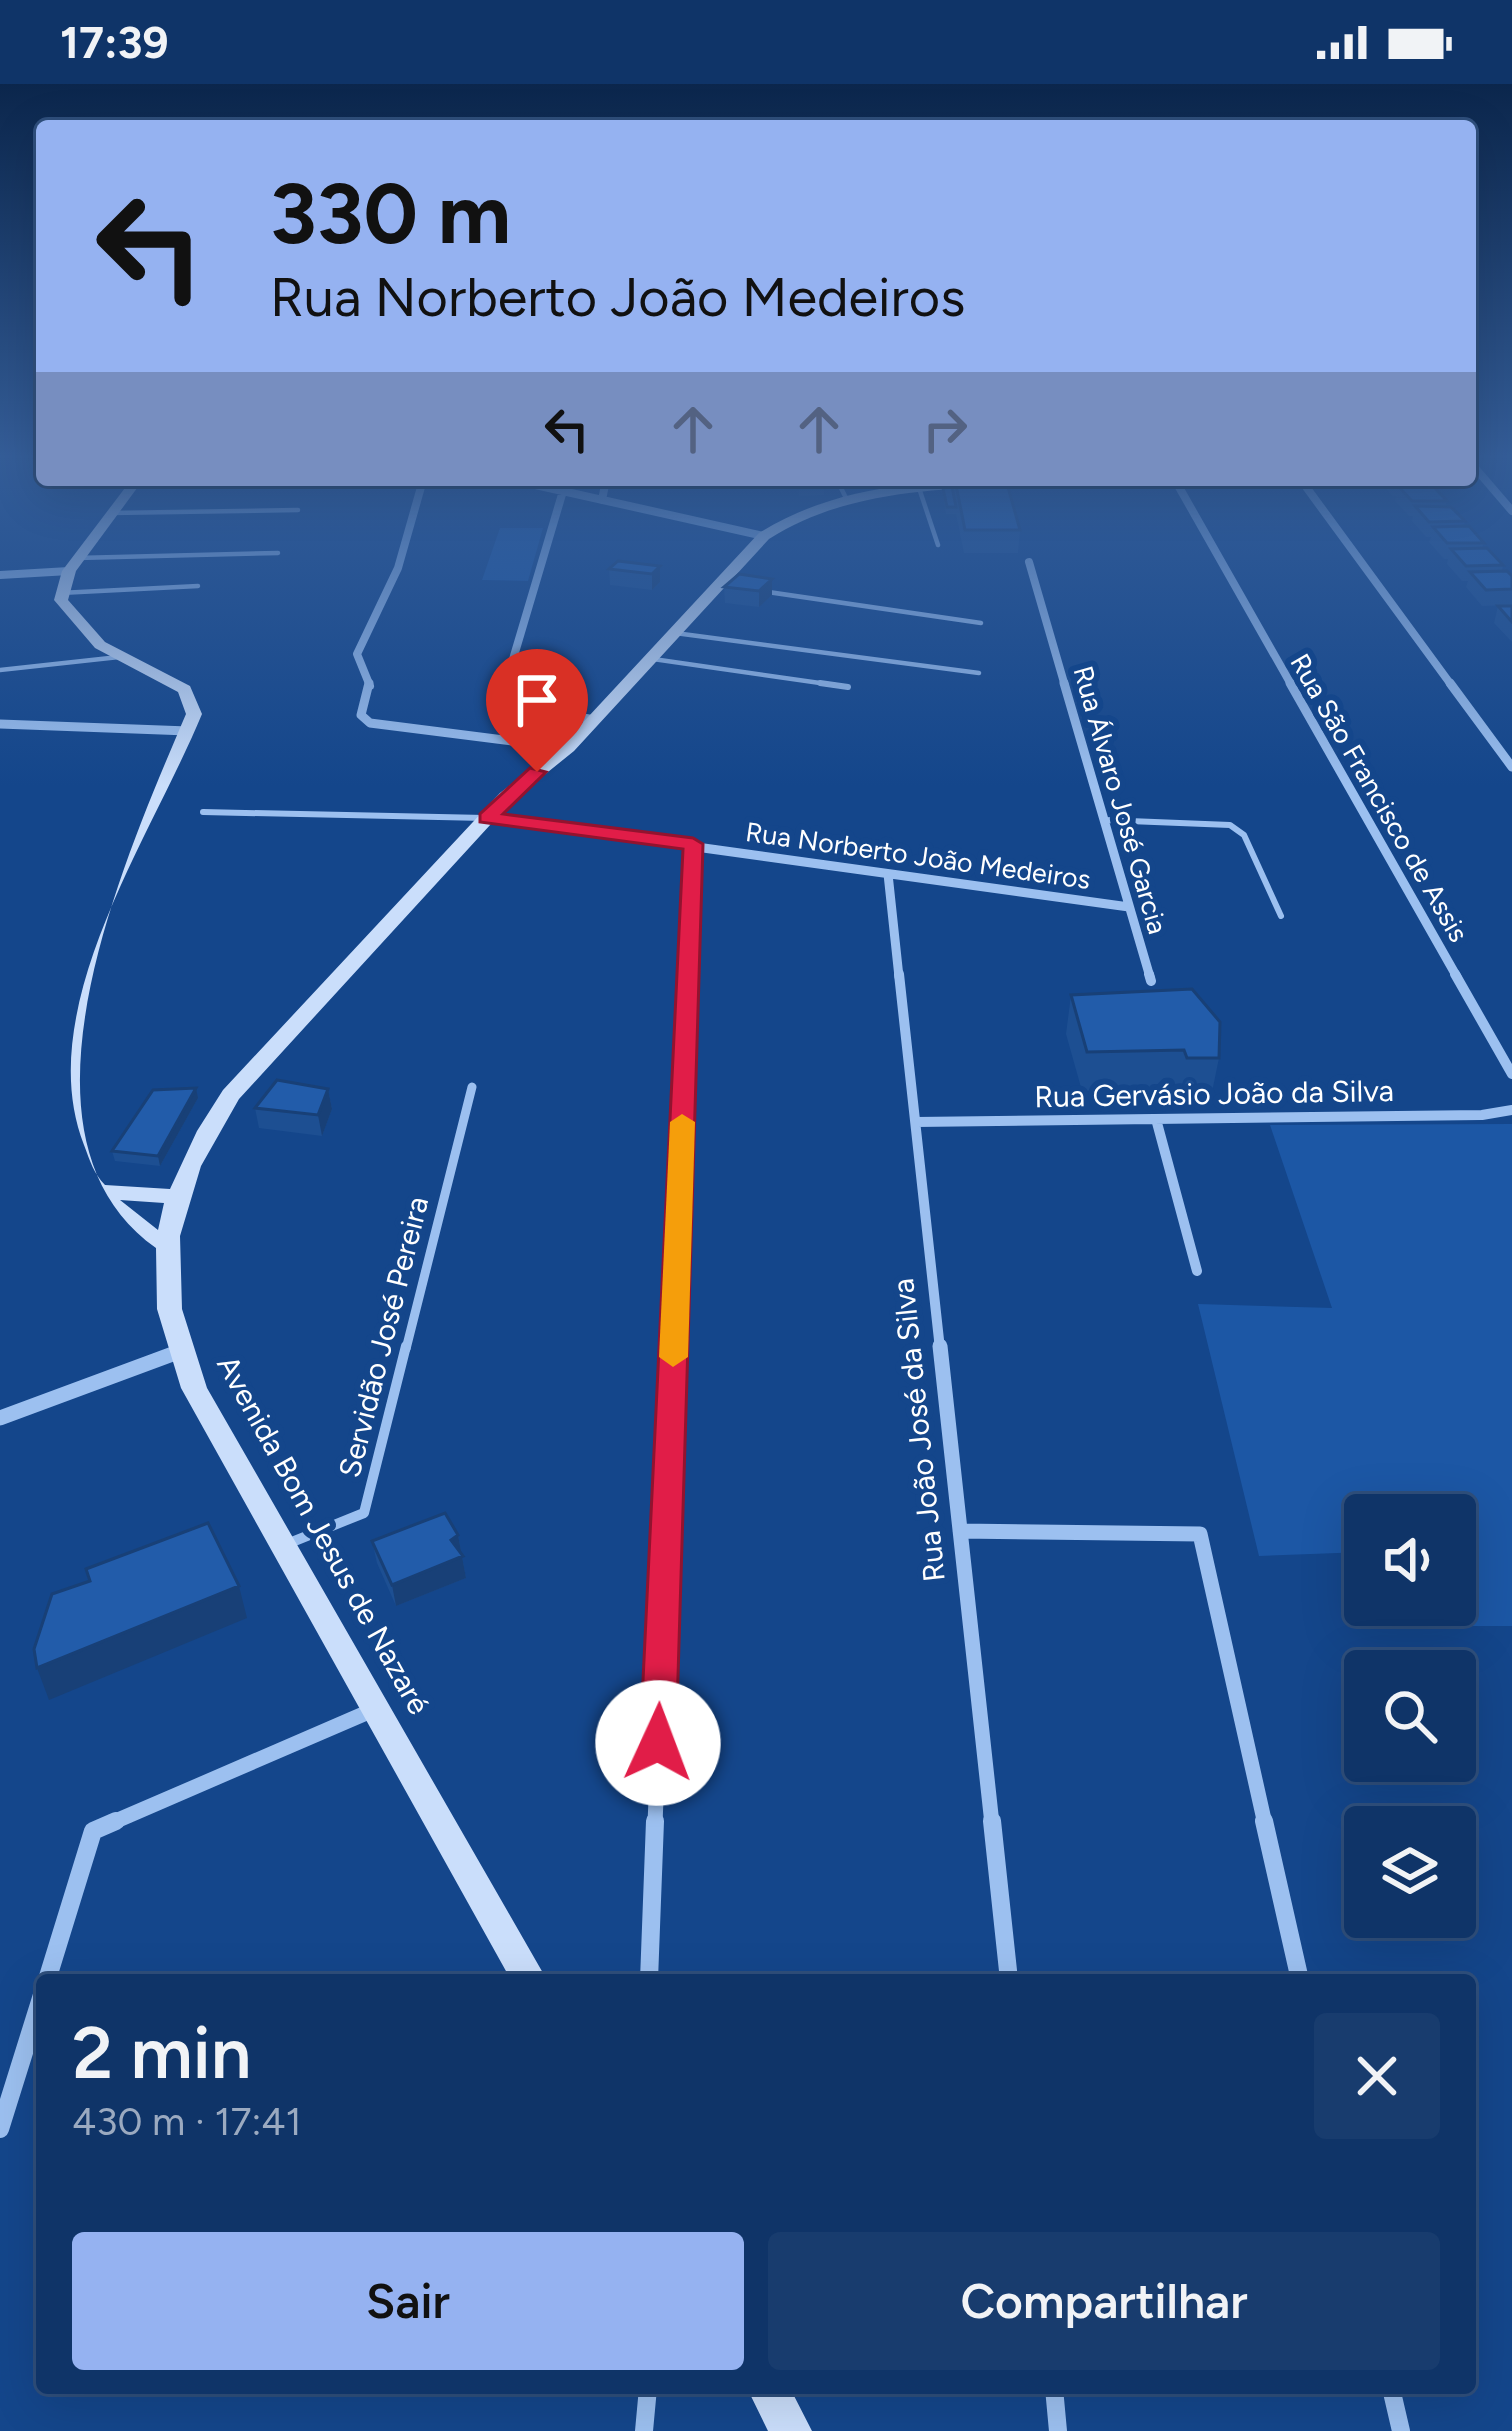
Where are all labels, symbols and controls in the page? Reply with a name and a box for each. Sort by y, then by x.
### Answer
text: 17:39 [60,15,169,69]
text: 330 m [270,163,511,264]
icon: left [72,168,228,324]
text: Rua Norberto João Medeiros [270,265,965,330]
icon: left [534,396,600,462]
icon: ahead [660,396,726,462]
icon: ahead [786,396,852,462]
icon: right [912,396,978,462]
street label: Rua São Francisco de Assis [1283,648,1476,948]
pin [486,649,588,772]
street label: Rua Álvaro José Garcia [1066,662,1175,938]
icon: arrive [504,667,570,733]
street label: Rua Norberto João Medeiros [744,815,1093,896]
street label: Rua Gervásio João da Silva [1034,1072,1394,1115]
street label: Servidão José Pereira [331,1193,436,1481]
street label: Rua João José da Silva [884,1277,953,1583]
street label: Avenida Bom Jesus de Nazaré [209,1349,438,1721]
map controls [1344,1494,1476,1938]
button: sound [1344,1494,1476,1626]
button: search [1344,1650,1476,1782]
position arrow [595,1680,721,1806]
button: layers [1344,1806,1476,1938]
text: 2 min [72,2010,251,2096]
button: close [1314,2013,1440,2139]
text: 430 m · 17:41 [72,2098,302,2145]
button: Sair [72,2232,744,2370]
button: Compartilhar [768,2232,1440,2370]

